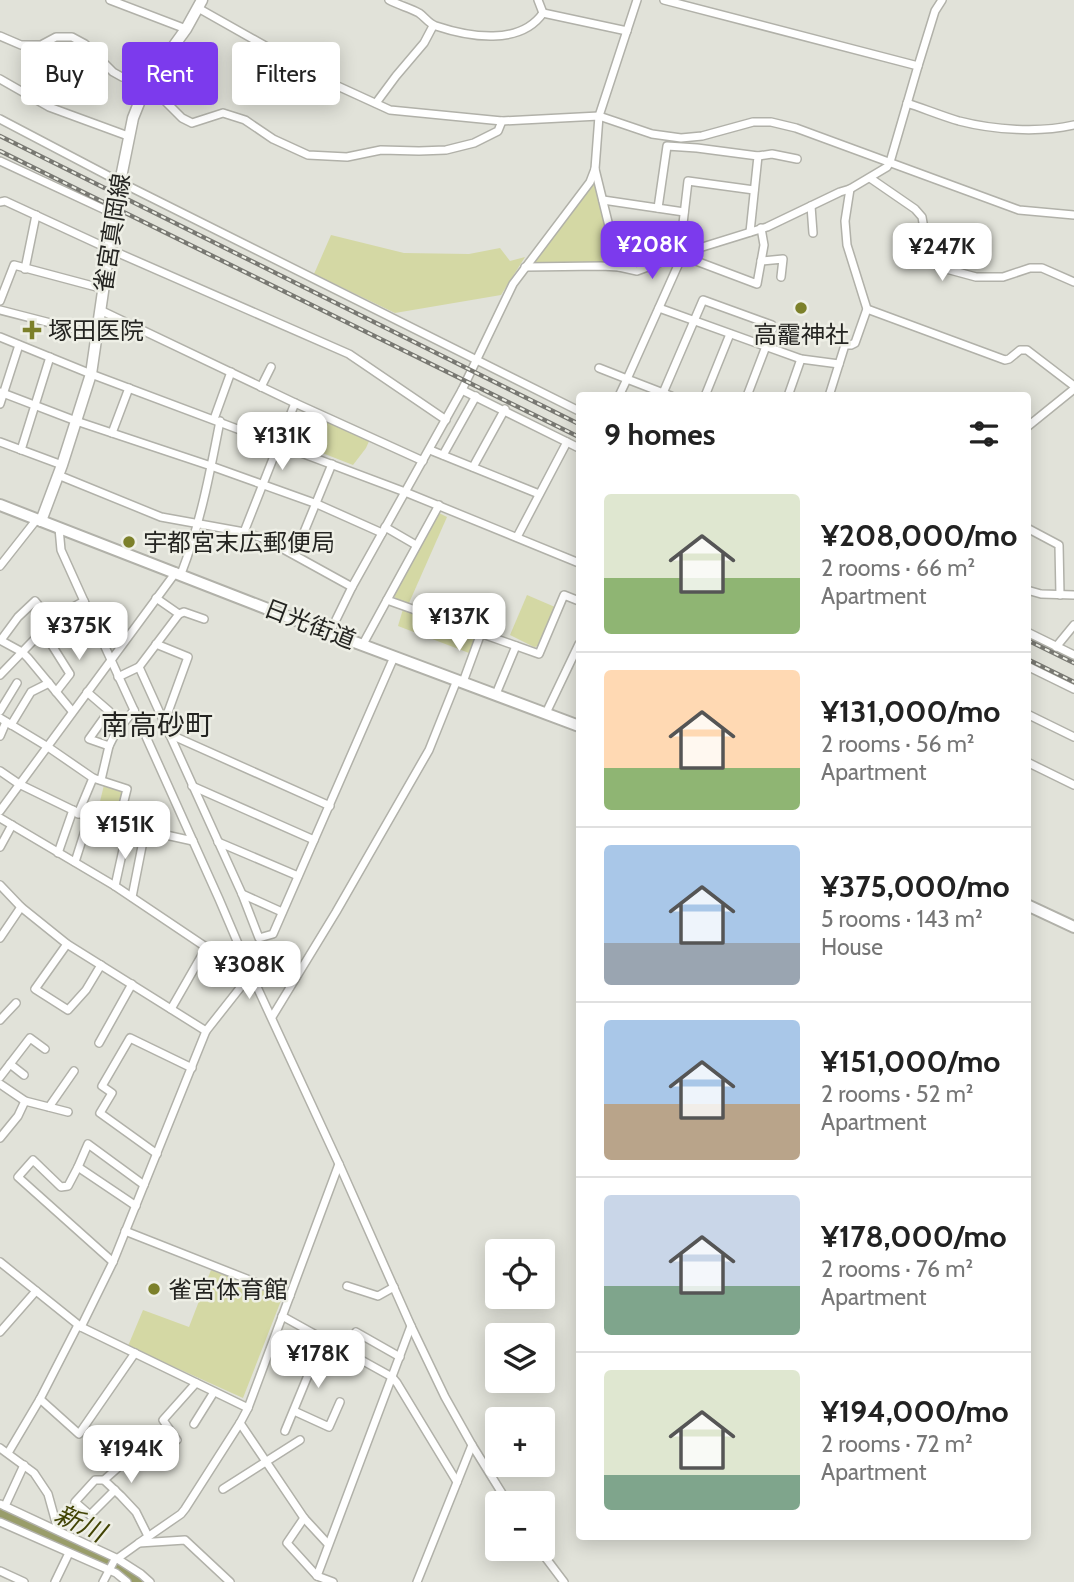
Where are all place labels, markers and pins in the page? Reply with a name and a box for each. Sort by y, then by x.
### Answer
pin: ¥208K [603,222,701,281]
pin: ¥247K [893,224,991,283]
marker: 高靇神社 [793,300,809,316]
place label: 塚田医院 [48,316,144,345]
marker: 塚田医院 [22,320,42,340]
place label: 高靇神社 [753,320,849,349]
pin: ¥131K [233,412,331,472]
place label: 宇都宮末広郵便局 [143,528,335,557]
marker: 宇都宮末広郵便局 [121,534,137,550]
pin: ¥137K [410,594,508,653]
pin: ¥375K [30,602,128,662]
pin: ¥151K [76,802,174,861]
pin: ¥308K [200,942,298,1001]
place label: 雀宮体育館 [168,1275,288,1304]
marker: 雀宮体育館 [146,1281,162,1297]
pin: ¥178K [269,1330,367,1390]
pin: ¥194K [82,1426,180,1485]

